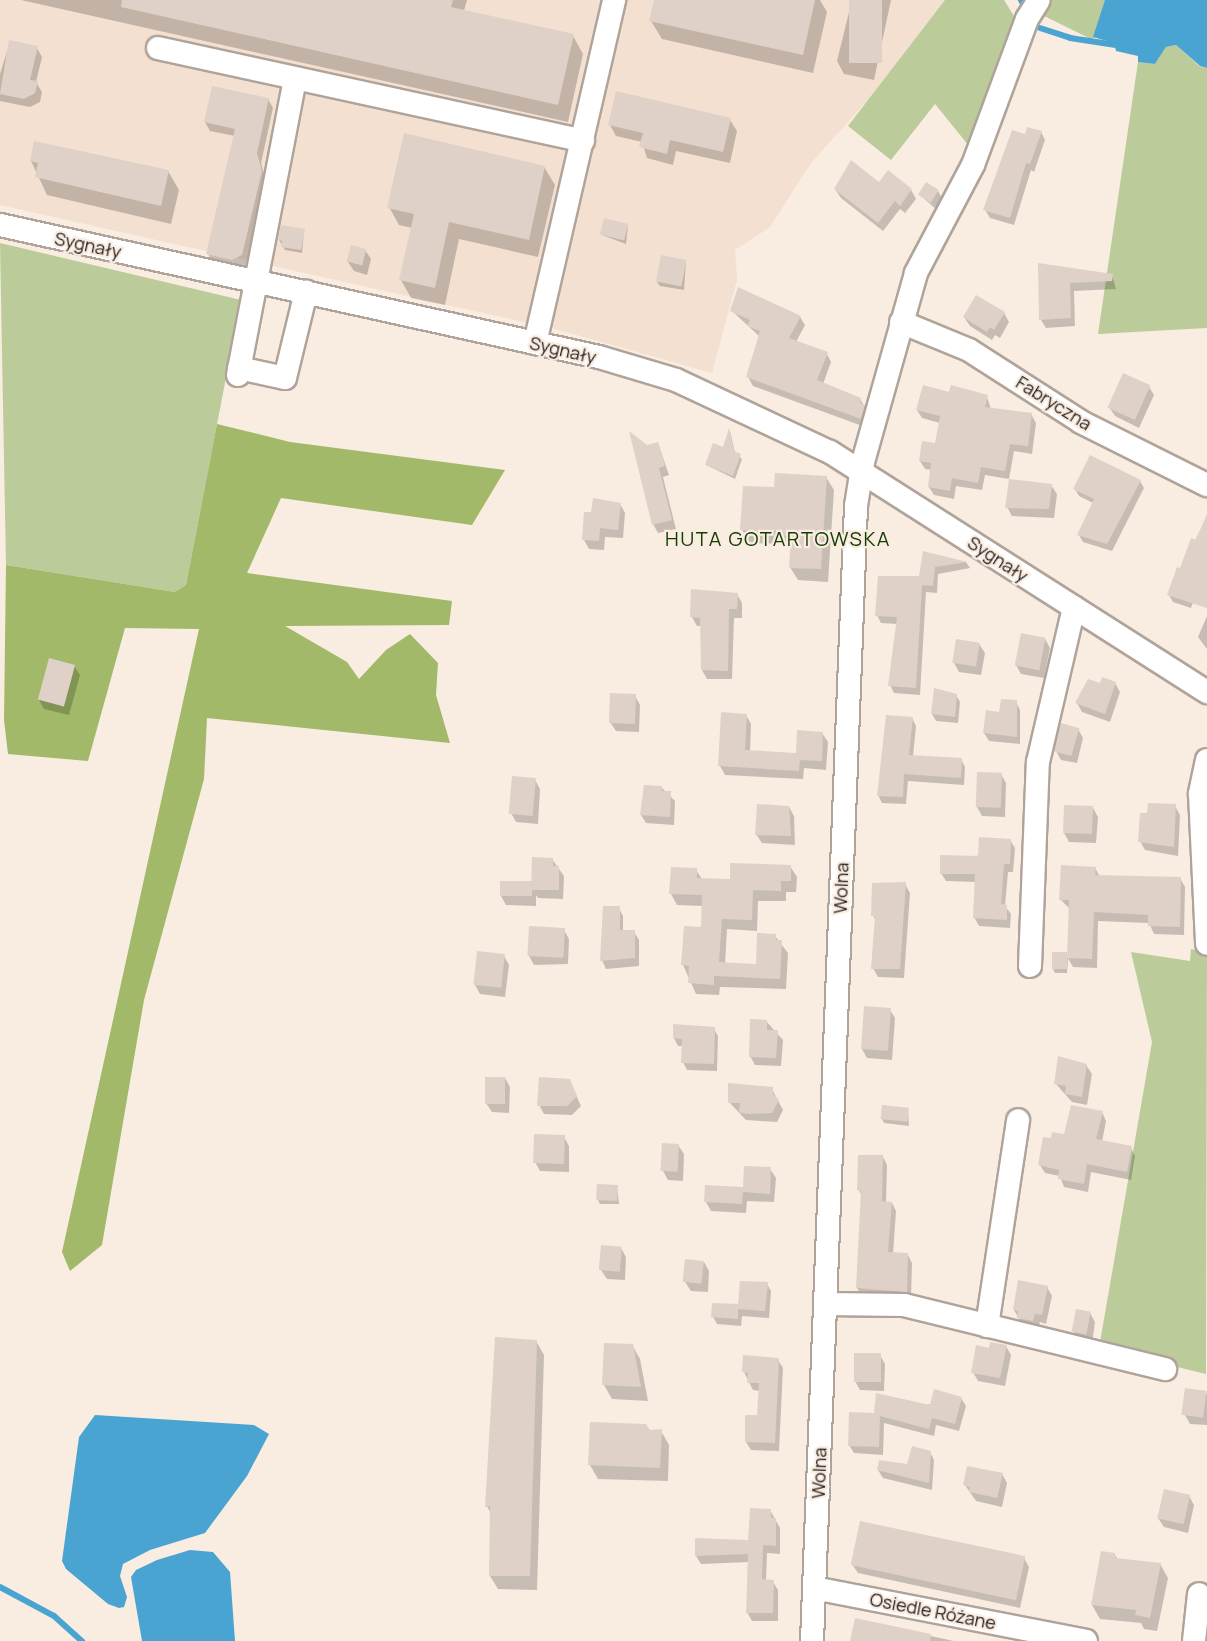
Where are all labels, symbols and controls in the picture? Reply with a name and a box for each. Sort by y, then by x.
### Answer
street label: Sygnały [53,227,123,263]
street label: Sygnały [528,332,598,368]
street label: Fabryczna [1012,371,1096,435]
district label: HUTA GOTARTOWSKA [665,526,891,550]
street label: Sygnały [964,531,1032,587]
street label: Wolna [829,862,853,914]
street label: Wolna [807,1447,831,1499]
street label: Osiedle Różane [868,1588,998,1634]

